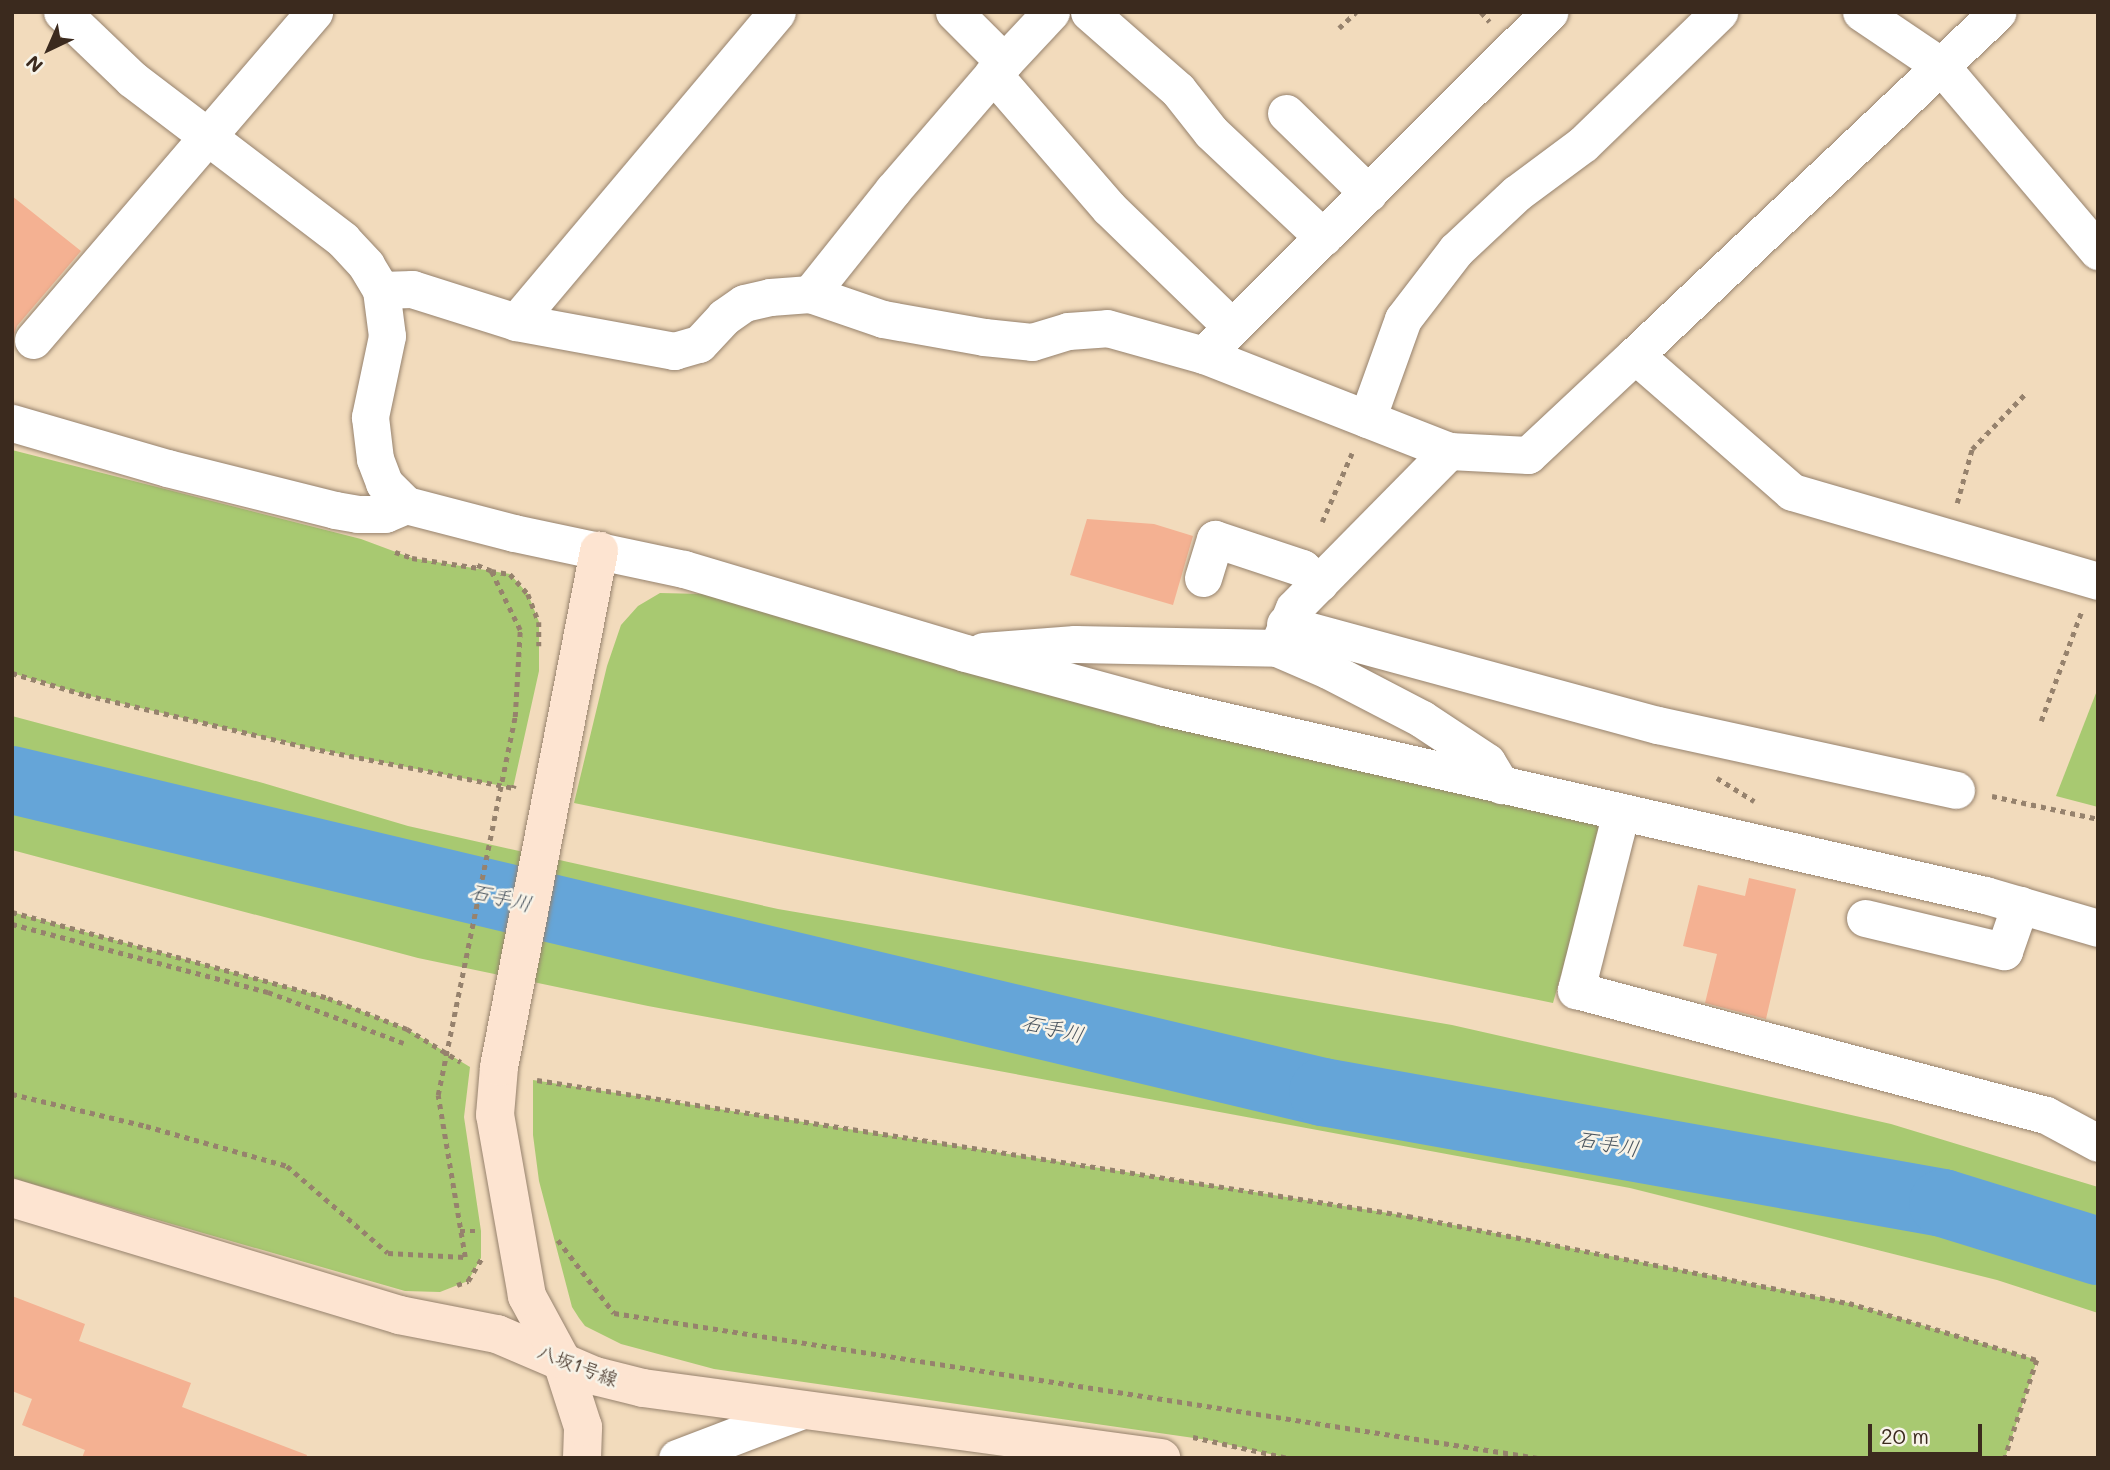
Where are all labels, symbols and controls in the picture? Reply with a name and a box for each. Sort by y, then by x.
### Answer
north arrow [14,14,84,84]
text: N [20,50,48,78]
water label: 石手川 [467,878,535,916]
water label: 石手川 [1019,1009,1087,1047]
water label: 石手川 [1575,1125,1641,1161]
street label: 八坂1号線 [534,1339,622,1391]
scale bar [1872,1410,1986,1454]
text: 20 m [1881,1422,1929,1449]

